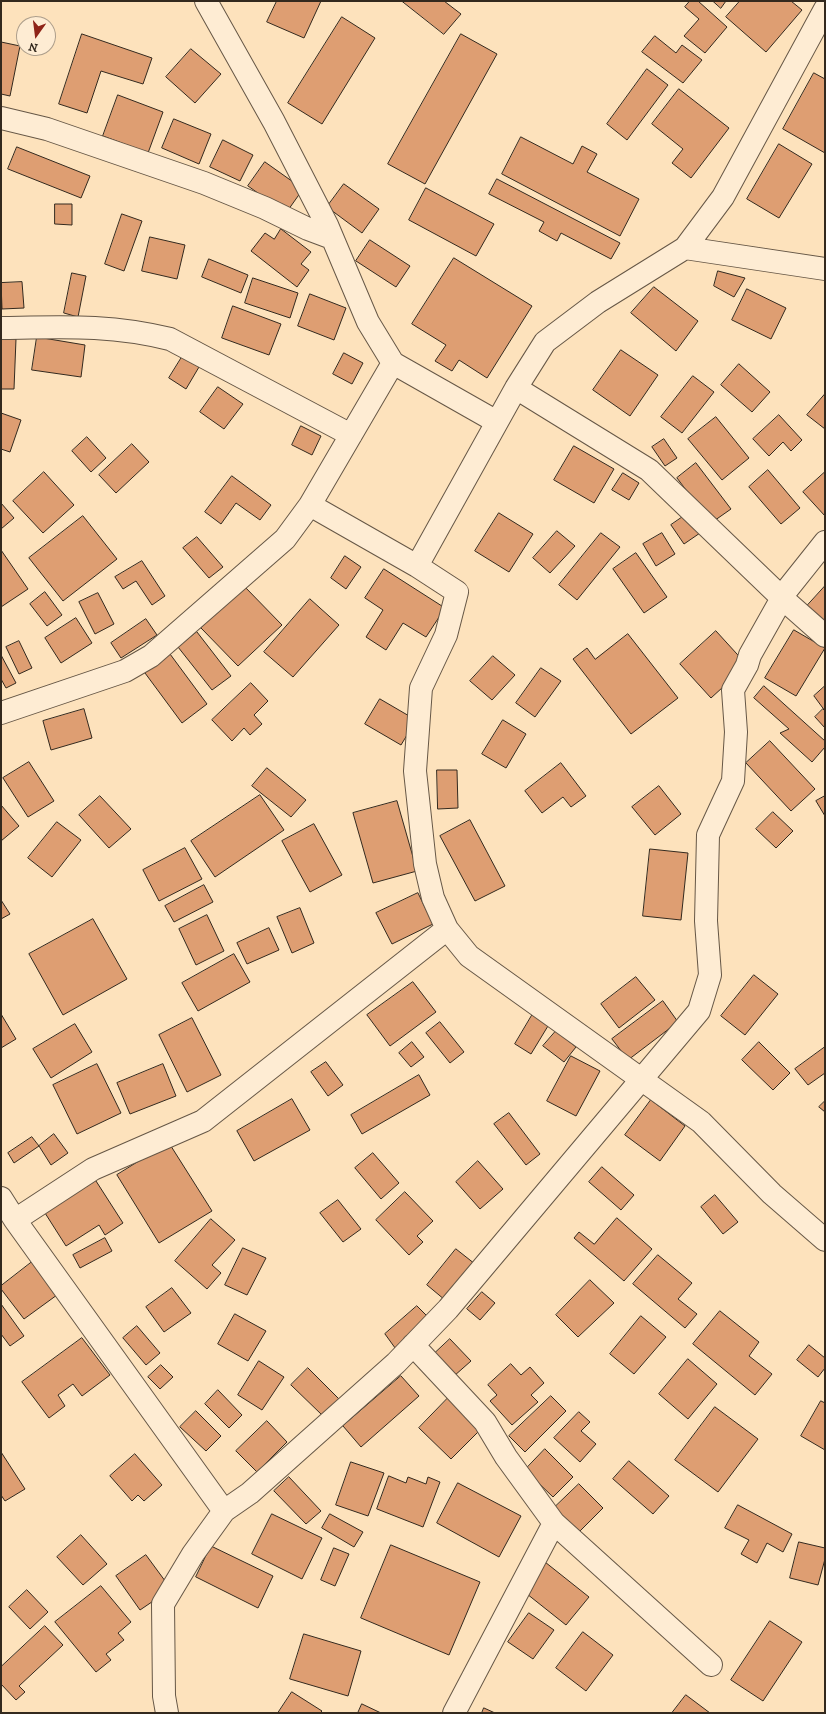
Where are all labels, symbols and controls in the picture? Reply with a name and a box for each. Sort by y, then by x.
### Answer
north arrow [16,16,56,56]
text: N [27,39,39,55]

